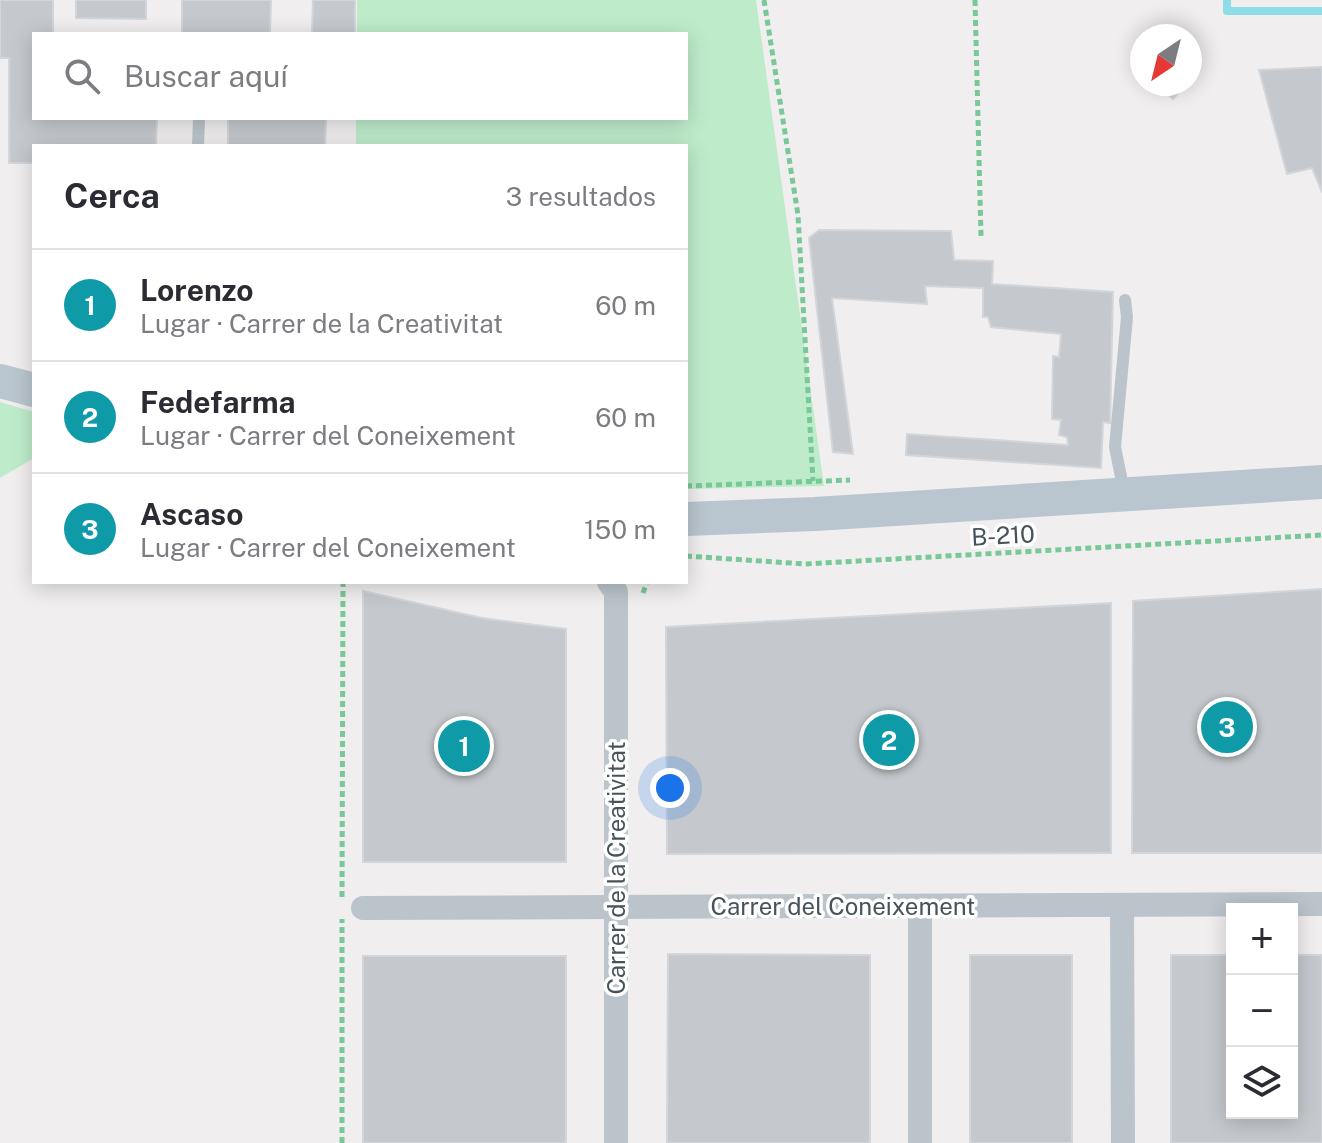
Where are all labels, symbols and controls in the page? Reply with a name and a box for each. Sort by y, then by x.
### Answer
north arrow [1130,24,1202,96]
search box [32,32,688,120]
icon: search [60,54,104,98]
text: Buscar aquí [124,58,288,94]
text: Cerca [64,176,160,216]
text: 3 resultados [506,181,656,212]
text: Lorenzo [140,272,254,308]
text: 1 [84,290,96,321]
text: 60 m [595,290,656,321]
text: Lugar · Carrer de la Creativitat [140,308,503,339]
text: Fedefarma [140,384,296,420]
text: 2 [82,402,98,433]
text: 60 m [595,402,656,433]
text: Lugar · Carrer del Coneixement [140,420,516,451]
text: Ascaso [140,496,243,532]
text: 3 [81,514,99,545]
text: 150 m [584,514,656,545]
street label: B-210 [970,519,1036,551]
text: Lugar · Carrer del Coneixement [140,532,516,563]
pin: 3 [1201,697,1253,757]
pin: 2 [863,710,915,770]
pin: 1 [438,716,490,776]
street label: Carrer de la Creativitat [602,741,630,995]
your location [650,768,690,808]
street label: Carrer del Coneixement [711,892,975,920]
map controls [1226,903,1298,1119]
button: + [1226,903,1298,975]
button: − [1226,975,1298,1047]
button: layers [1226,1047,1298,1119]

